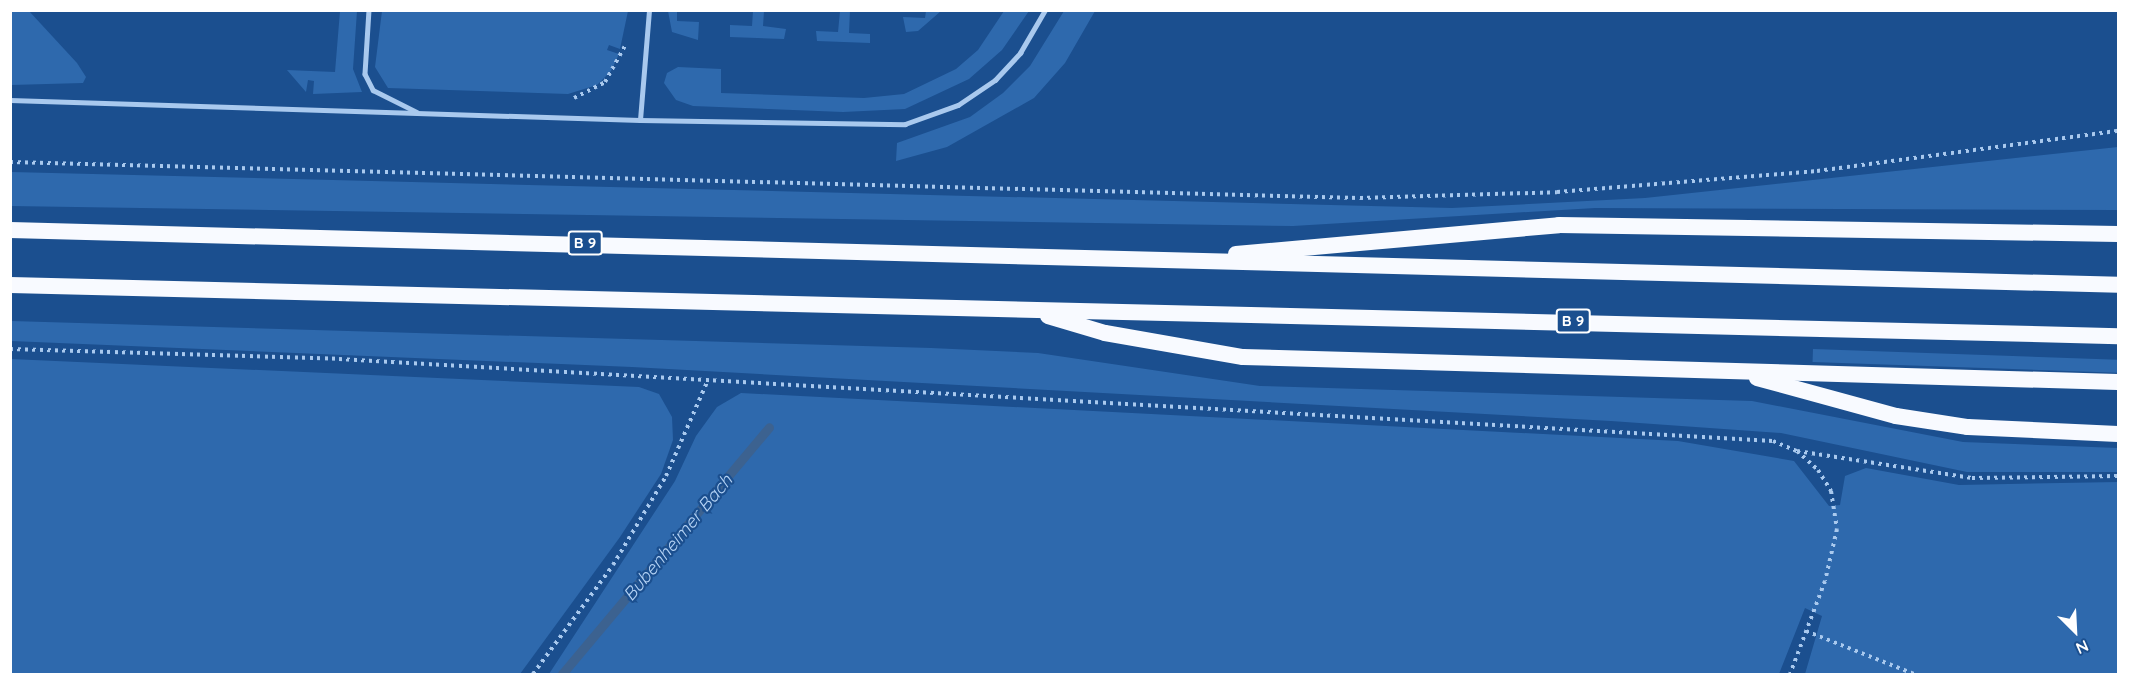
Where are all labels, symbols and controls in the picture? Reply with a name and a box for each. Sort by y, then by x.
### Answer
road number: B 9 [567,231,603,255]
road number: B 9 [1555,309,1591,333]
water label: Bubenheimer Bach [619,470,737,606]
north arrow [2045,601,2105,661]
text: N [2073,636,2092,659]

